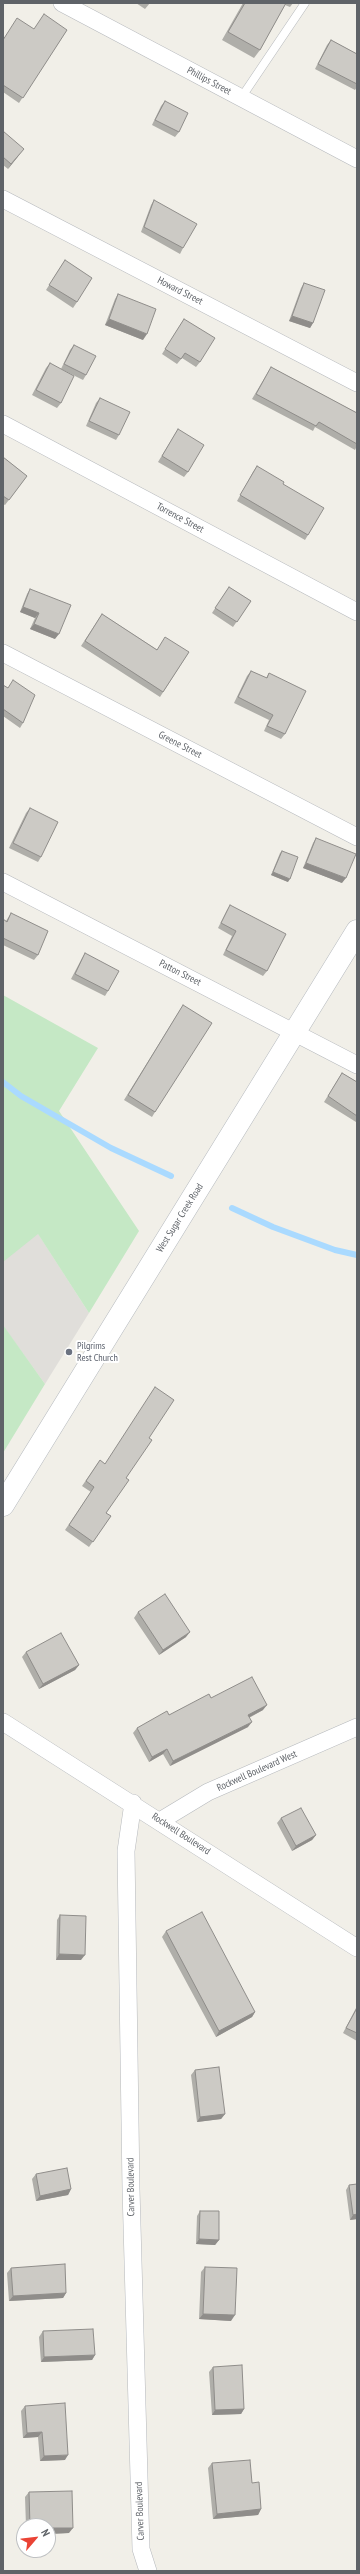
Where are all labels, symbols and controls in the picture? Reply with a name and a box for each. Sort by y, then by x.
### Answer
street label: Phillips Street [185,64,233,98]
street label: Howard Street [155,274,205,308]
street label: Torrence Street [154,500,206,536]
street label: Greene Street [156,729,204,761]
street label: Patton Street [157,957,203,989]
street label: West Sugar Creek Road [154,1181,206,1255]
place label: Pilgrims Rest Church [77,1340,118,1364]
marker: Pilgrims Rest Church [64,1347,74,1357]
street label: Rockwell Boulevard West [215,1748,299,1794]
street label: Rockwell Boulevard [149,1811,213,1857]
street label: Carver Boulevard [124,2158,138,2216]
street label: Carver Boulevard [133,2481,147,2541]
north arrow [16,2518,56,2558]
text: N [38,2527,53,2539]

